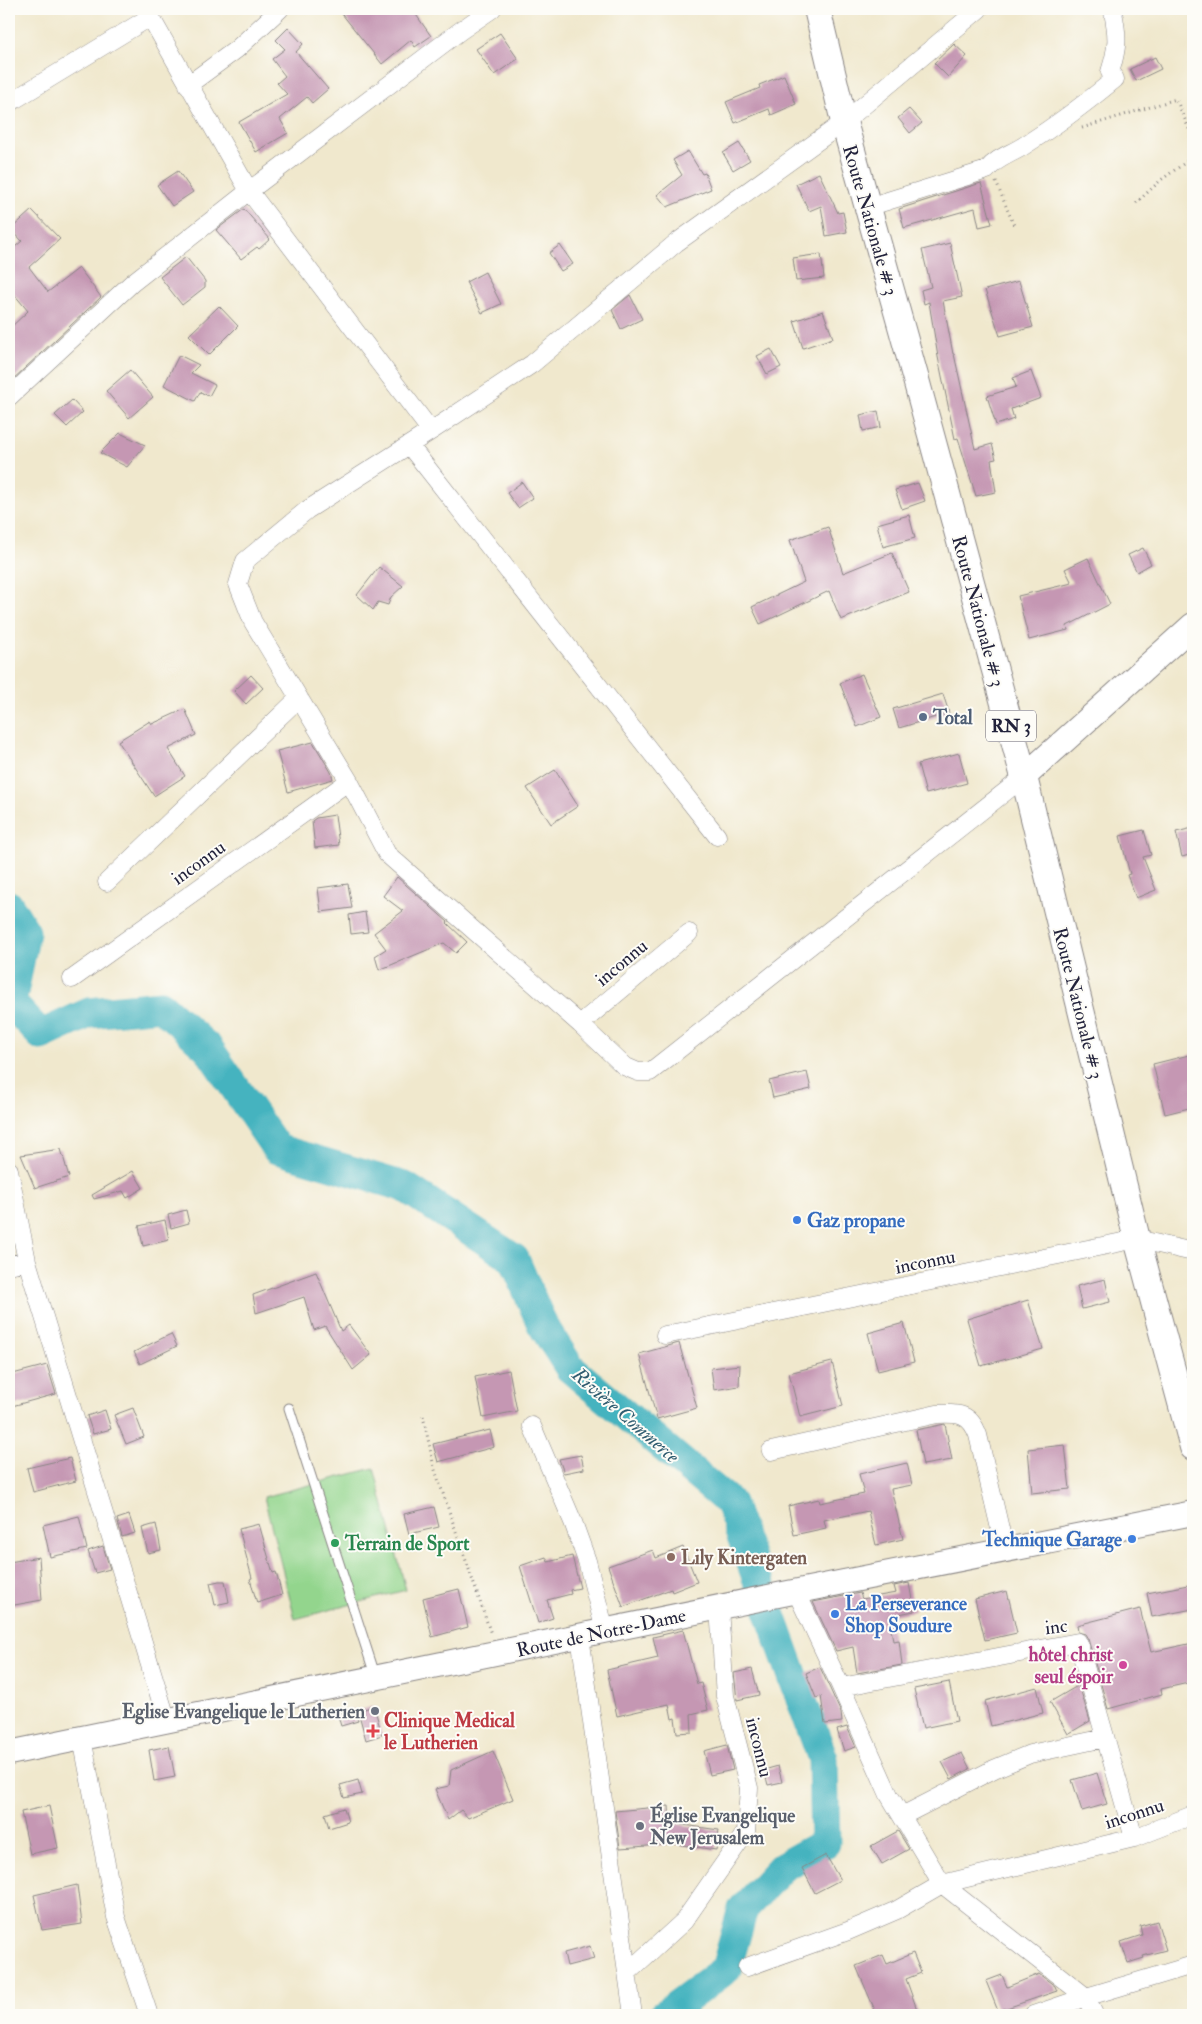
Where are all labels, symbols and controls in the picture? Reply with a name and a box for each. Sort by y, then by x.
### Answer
street label: Route Nationale # 3 [837,142,903,298]
street label: Route Nationale # 3 [946,533,1010,690]
place label: Total [932,706,973,730]
road number: RN 3 [986,710,1036,741]
marker: Total [917,711,929,723]
street label: inconnu [167,835,230,890]
street label: Route Nationale # 3 [1048,925,1109,1082]
street label: inconnu [591,934,653,992]
place label: Gaz propane [807,1209,905,1234]
marker: Gaz propane [791,1214,803,1226]
street label: inconnu [893,1244,957,1280]
water label: Rivière Commerce [566,1361,685,1469]
place label: Technique Garage [981,1528,1122,1553]
place label: Terrain de Sport [344,1532,470,1557]
marker: Technique Garage [1126,1533,1138,1545]
marker: Terrain de Sport [329,1537,341,1549]
place label: Lily Kintergaten [681,1546,807,1571]
marker: Lily Kintergaten [665,1551,677,1563]
place label: La Perseverance Shop Soudure [845,1592,967,1639]
street label: Route de Notre-Dame [514,1603,688,1663]
marker: La Perseverance Shop Soudure [829,1608,841,1620]
street label: inc [1044,1614,1069,1640]
place label: hôtel christ seul éspoir [1028,1643,1114,1690]
marker: hôtel christ seul éspoir [1117,1659,1129,1671]
place label: Eglise Evangelique le Lutherien [122,1700,365,1725]
marker: Eglise Evangelique le Lutherien [369,1705,381,1717]
place label: Clinique Medical le Lutherien [383,1709,515,1755]
street label: inconnu [740,1715,778,1780]
marker: Clinique Medical le Lutherien [366,1724,380,1738]
street label: inconnu [1102,1793,1167,1835]
place label: Église Evangelique New Jerusalem [649,1802,795,1850]
marker: Église Evangelique New Jerusalem [634,1820,646,1832]

